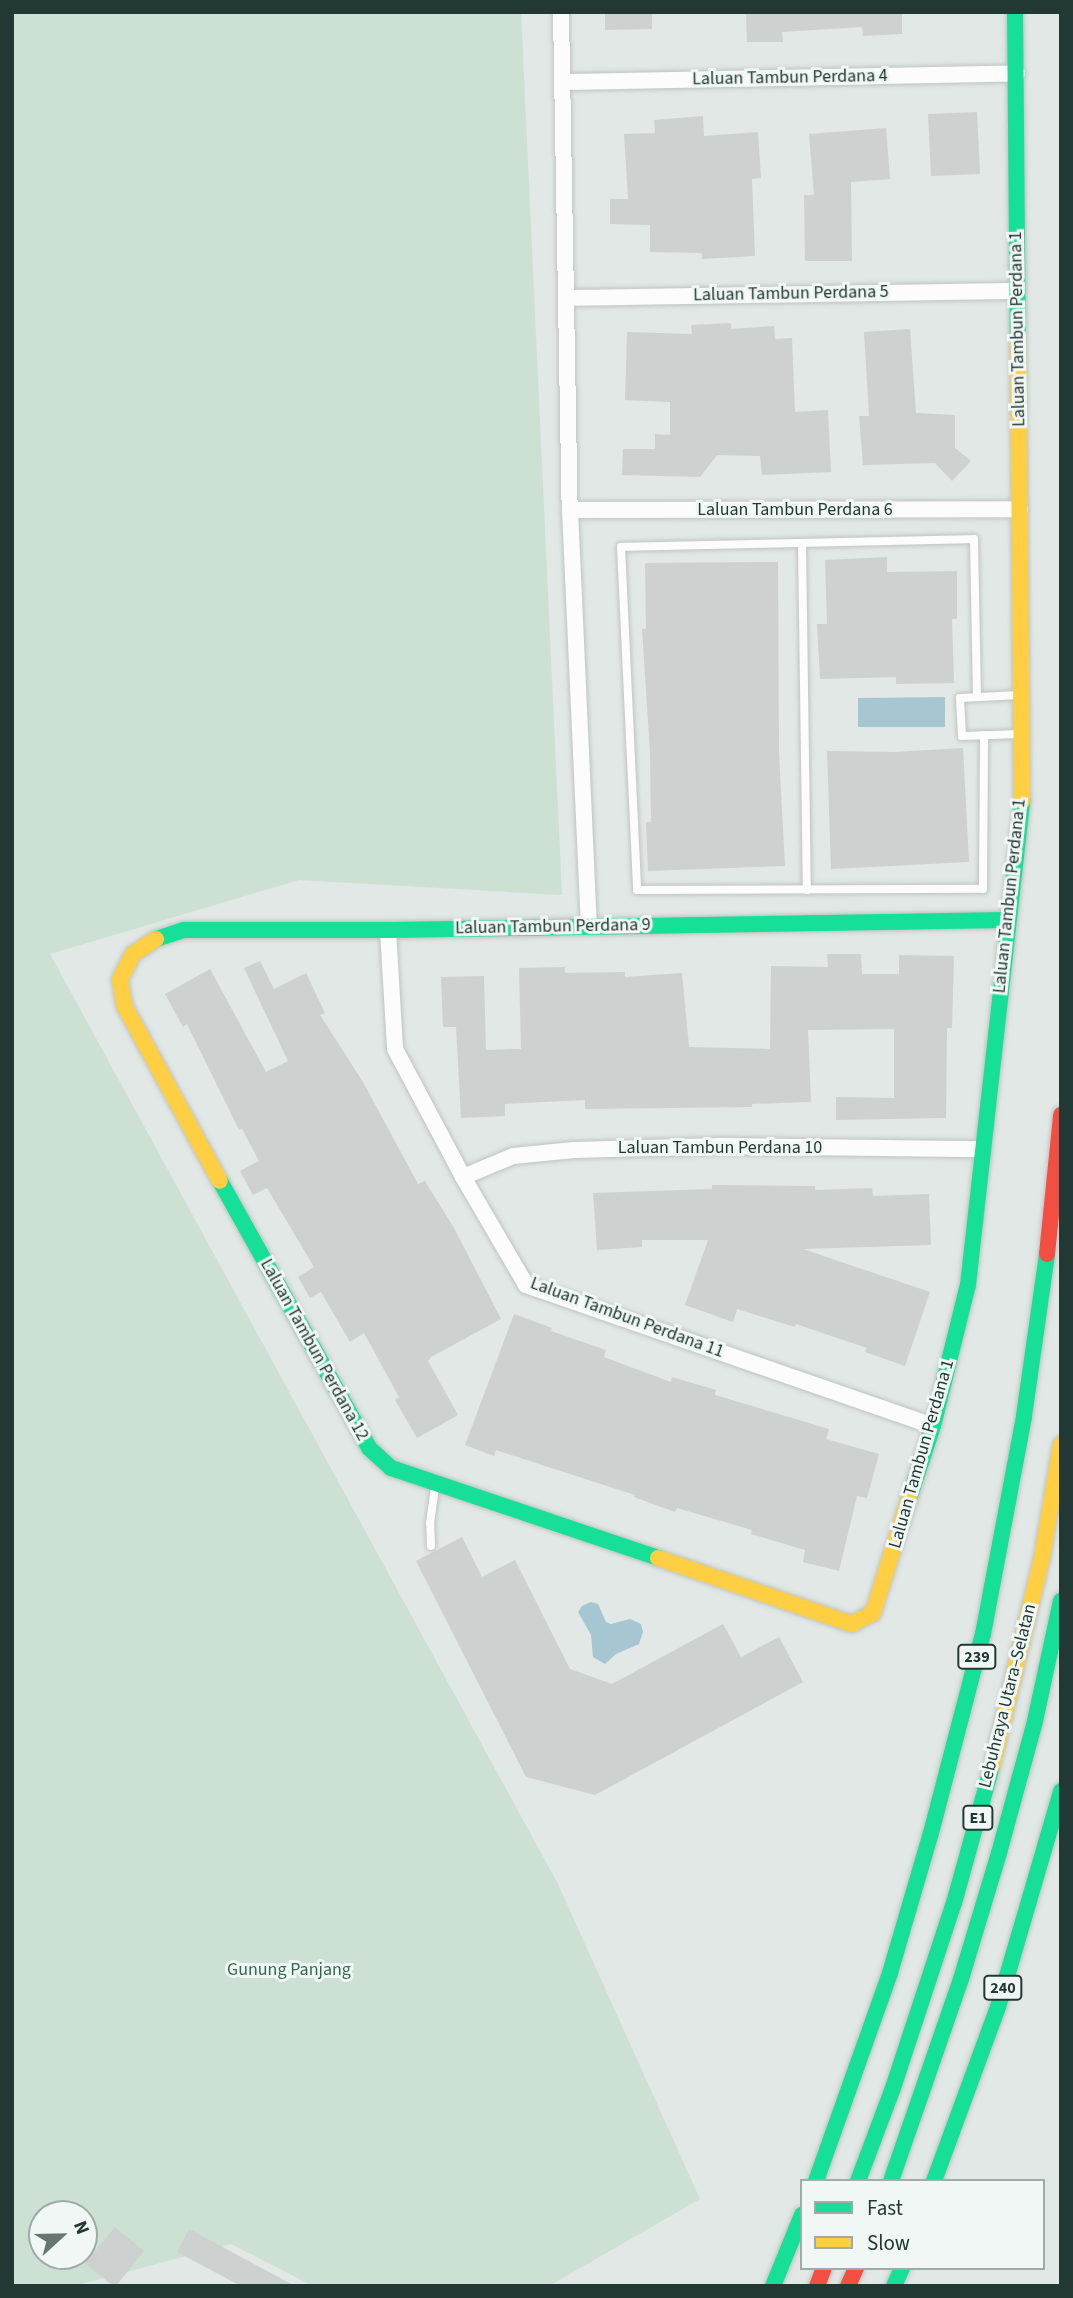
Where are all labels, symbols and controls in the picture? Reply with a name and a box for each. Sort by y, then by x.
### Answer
street label: Laluan Tambun Perdana 4 [692,65,888,91]
street label: Laluan Tambun Perdana 1 [1005,231,1031,427]
street label: Laluan Tambun Perdana 5 [693,281,889,307]
street label: Laluan Tambun Perdana 6 [697,499,893,521]
street label: Laluan Tambun Perdana 1 [989,798,1031,994]
street label: Laluan Tambun Perdana 9 [455,914,651,940]
street label: Laluan Tambun Perdana 10 [618,1137,822,1159]
street label: Laluan Tambun Perdana 12 [255,1255,373,1445]
street label: Laluan Tambun Perdana 11 [527,1273,727,1363]
street label: Laluan Tambun Perdana 1 [885,1357,959,1551]
street label: Lebuhraya Utara–Selatan [975,1602,1041,1790]
road number: 239 [956,1644,998,1670]
road number: E1 [962,1806,994,1830]
park label: Gunung Panjang [227,1959,351,1981]
road number: 240 [982,1976,1024,2000]
legend [800,2179,1045,2270]
text: Fast [867,2193,903,2223]
north arrow [28,2200,98,2270]
text: N [66,2217,96,2239]
text: Slow [867,2228,910,2258]

